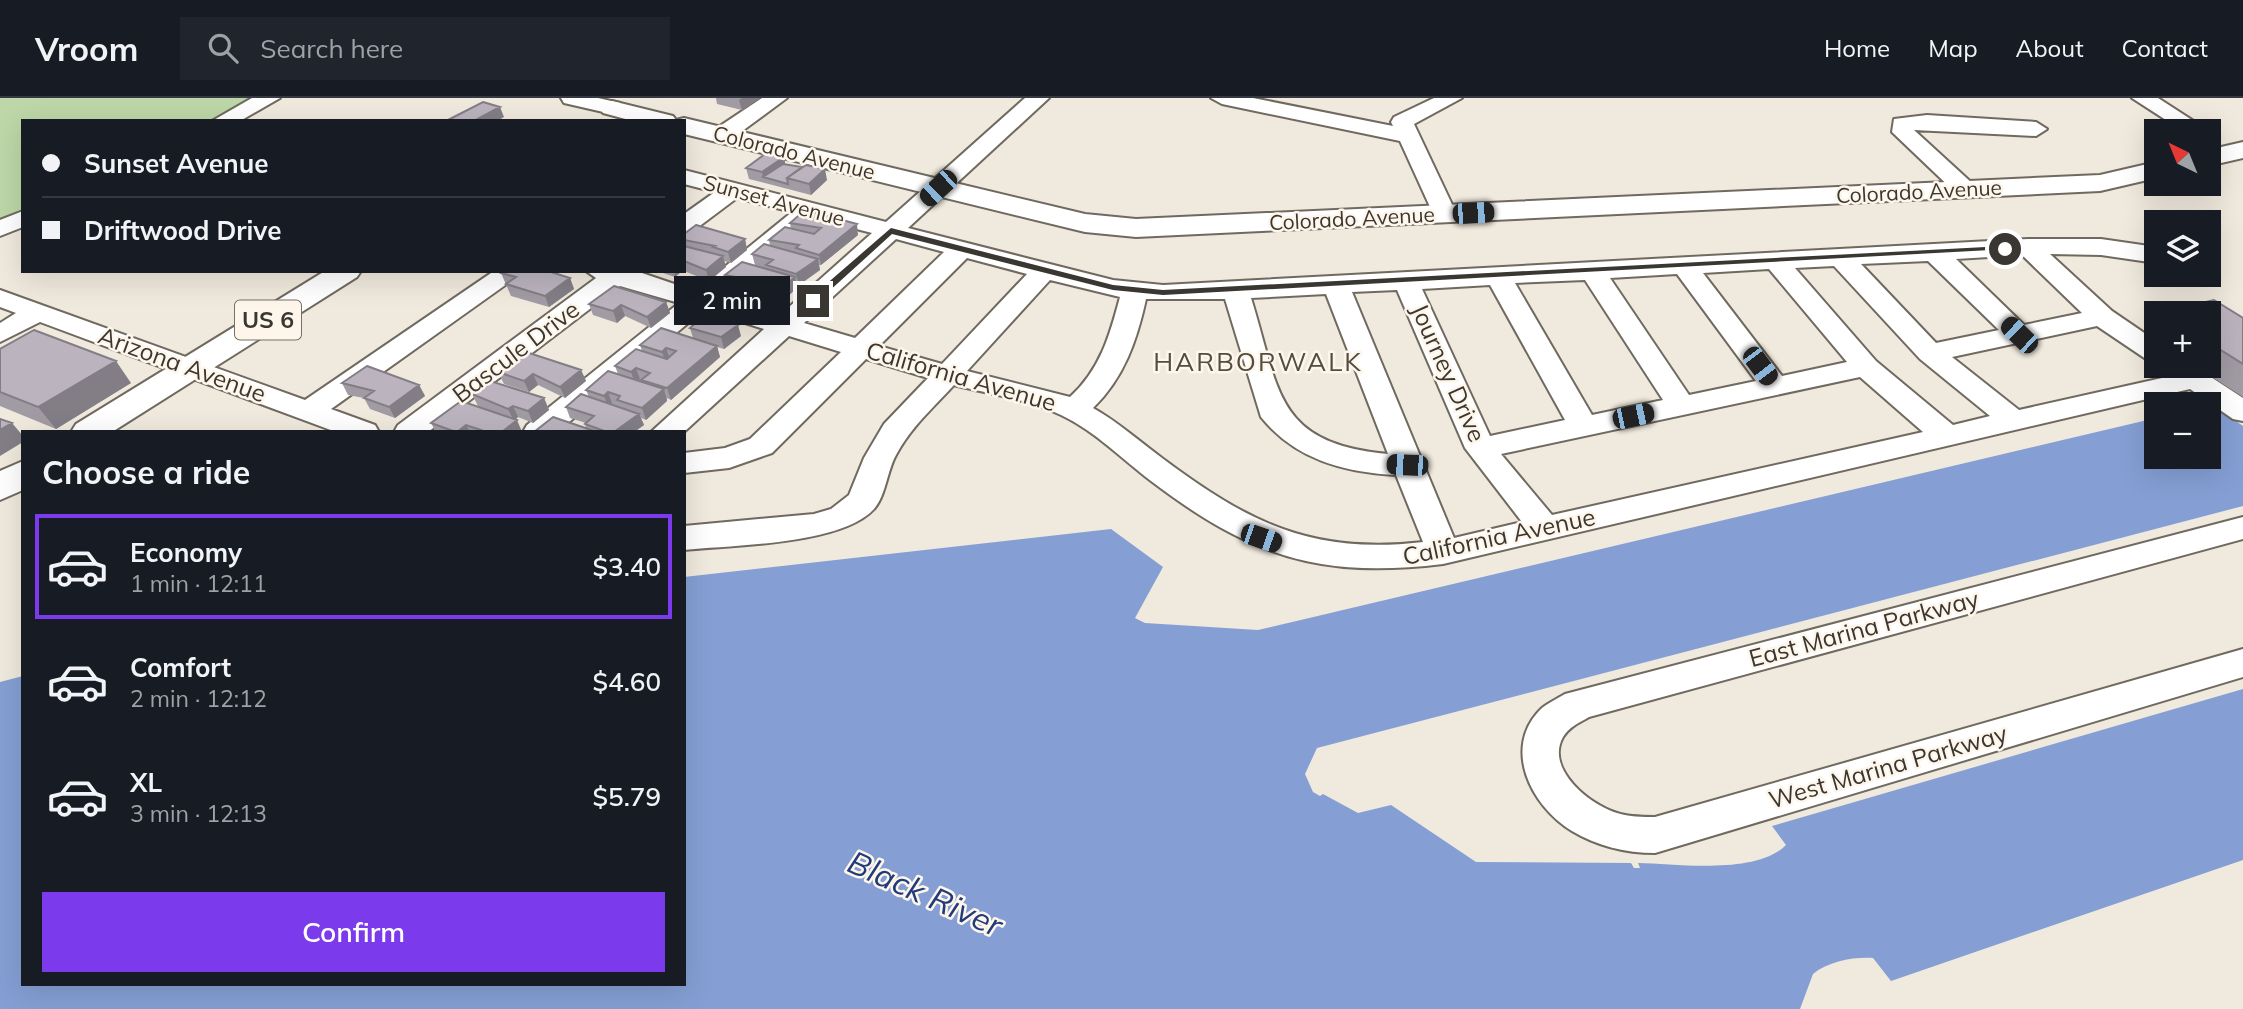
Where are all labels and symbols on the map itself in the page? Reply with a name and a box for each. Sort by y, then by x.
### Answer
street label: Colorado Avenue [711,119,878,185]
north arrow [2144,119,2221,196]
car [916,166,961,210]
street label: Sunset Avenue [701,169,848,231]
street label: Colorado Avenue [1835,174,2002,208]
street label: Colorado Avenue [1268,201,1435,235]
car [1452,201,1495,225]
route start [1989,233,2021,265]
callout: 2 min [673,276,788,326]
route end [797,285,829,317]
street label: Bascule Drive [446,294,585,409]
street label: Journey Drive [1405,299,1493,446]
road number: US 6 [235,300,301,340]
car [1997,313,2042,357]
street label: Arizona Avenue [94,320,270,408]
street label: California Avenue [863,335,1060,417]
car [1739,343,1782,389]
district label: HARBORWALK [1153,345,1363,378]
car [1611,401,1656,431]
car [1386,454,1429,476]
street label: California Avenue [1400,501,1598,571]
car [1238,521,1285,555]
street label: East Marina Parkway [1746,583,1982,673]
street label: West Marina Parkway [1765,718,2011,814]
water label: Black River [842,841,1010,945]

